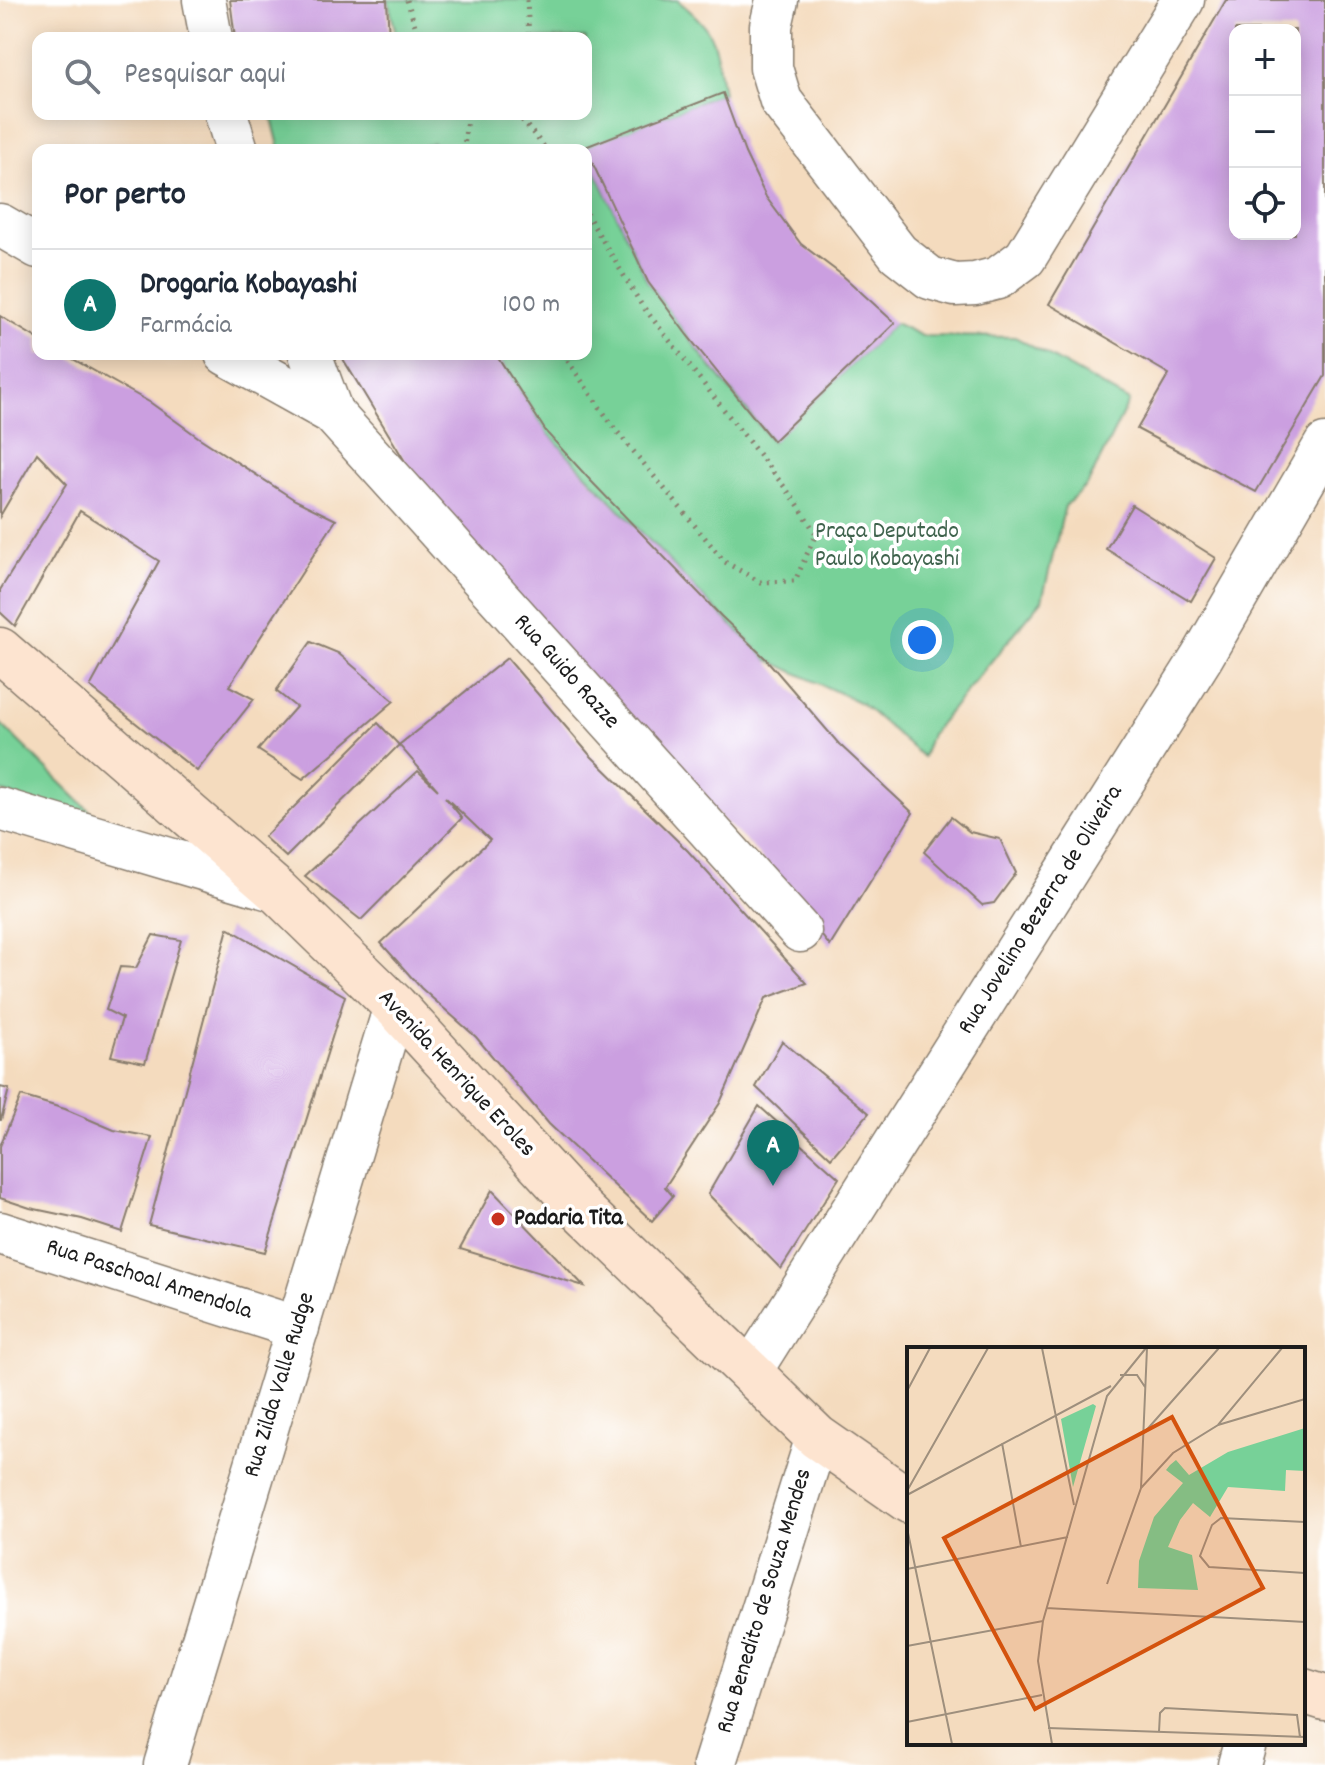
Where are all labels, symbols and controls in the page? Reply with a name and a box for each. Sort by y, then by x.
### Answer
map controls [1229,24,1301,240]
button: + [1229,24,1301,96]
search box [32,32,592,120]
icon: search [60,54,104,98]
text: Pesquisar aqui [124,55,286,98]
button: − [1229,96,1301,168]
button: locate [1229,168,1301,240]
text: Por perto [64,172,186,221]
text: Drogaria Kobayashi [140,265,357,308]
text: A [83,287,97,324]
text: 100 m [502,287,560,324]
text: Farmácia [140,308,232,345]
park label: Praça Deputado Paulo Kobayashi [815,515,959,577]
street label: Rua Guido Razze [505,607,627,737]
your location [902,620,942,660]
street label: Rua Jovelino Bezerra de Oliveira [950,778,1132,1041]
street label: Avenida Henrique Eroles [369,983,543,1165]
pin: A [747,1120,799,1186]
place label: Padaria Tita [514,1202,624,1236]
marker: Padaria Tita [489,1210,507,1228]
street label: Rua Paschoal Amendola [42,1231,257,1330]
street label: Rua Zilda Valle Rudge [236,1288,324,1482]
inset map [907,1347,1305,1745]
street label: Rua Benedito de Souza Mendes [708,1464,822,1738]

